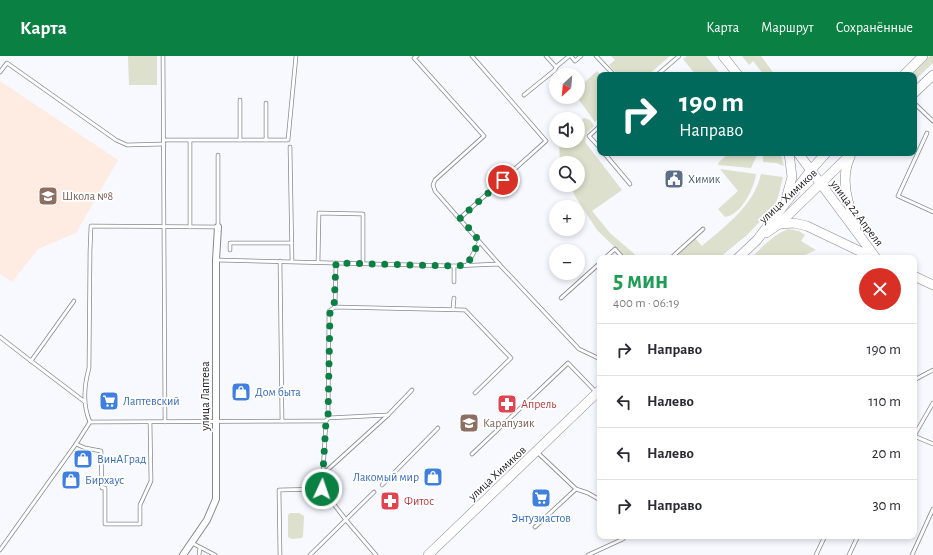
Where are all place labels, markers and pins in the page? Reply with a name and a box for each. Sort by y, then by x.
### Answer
pin [486,163,520,197]
public building icon: Химик [663,168,685,190]
place label: Химик [688,173,721,185]
school or university icon: Школа №8 [37,185,59,207]
place label: Школа №8 [62,190,114,202]
shop icon: Дом быта [230,381,252,403]
place label: Дом быта [255,386,301,398]
supermarket icon: Лаптевский [98,390,120,412]
pharmacy icon: Апрель [496,393,518,415]
place label: Лаптевский [123,395,180,407]
place label: Апрель [521,398,556,410]
school or university icon: Карапузик [458,412,480,434]
place label: Карапузик [483,417,535,430]
shop icon: ВинАГрад [72,448,94,470]
place label: ВинАГрад [97,453,146,465]
shop icon: Лакомый мир [422,466,444,488]
shop icon: Бирхаус [60,469,82,491]
place label: Лакомый мир [353,471,419,483]
place label: Бирхаус [85,474,124,487]
supermarket icon: Энтузиастов [530,487,552,509]
pharmacy icon: Фитос [379,490,401,512]
place label: Фитос [404,495,434,507]
place label: Энтузиастов [511,512,571,525]

